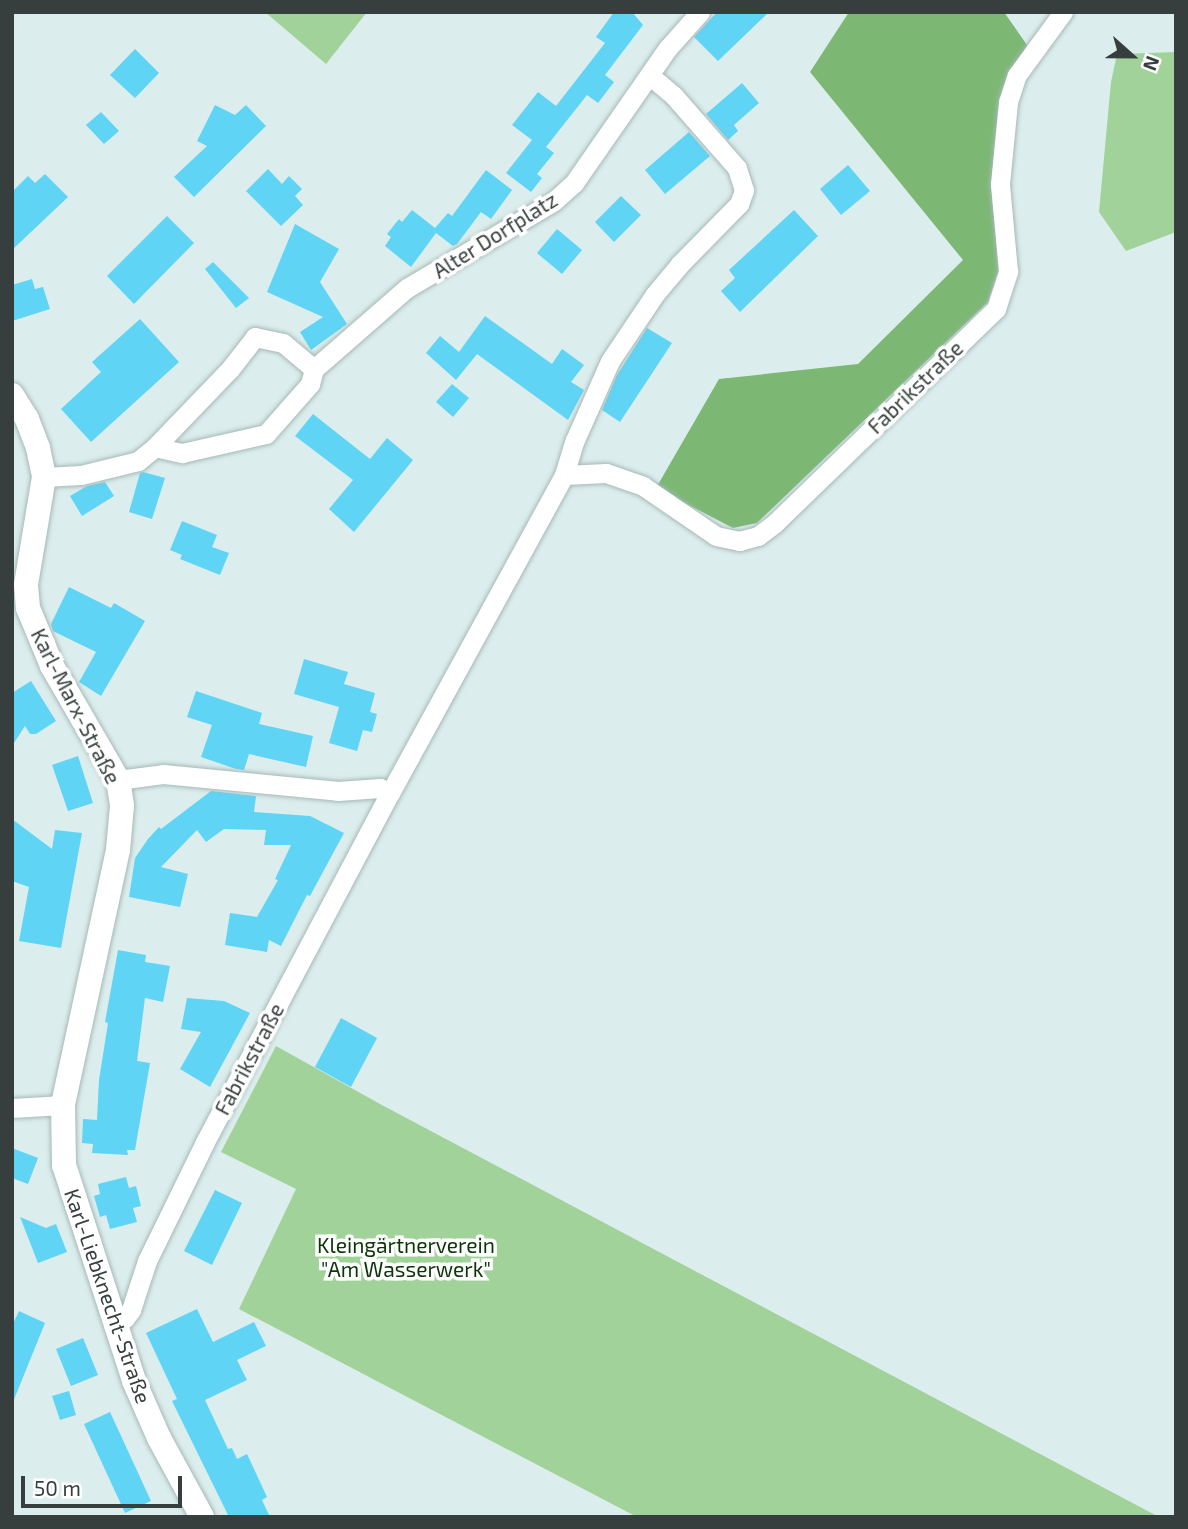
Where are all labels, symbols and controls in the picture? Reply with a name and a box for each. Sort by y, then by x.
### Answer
north arrow [1097,21,1167,91]
text: N [1139,53,1165,74]
street label: Alter Dorfplatz [428,187,562,283]
street label: Fabrikstraße [862,335,968,439]
street label: Karl-Marx-Straße [26,624,126,788]
street label: Fabrikstraße [209,999,289,1119]
street label: Karl-Liebknecht-Straße [59,1185,157,1407]
park label: Kleingärtnerverein "Am Wasserwerk" [317,1232,495,1282]
scale bar [24,1462,186,1506]
text: 50 m [34,1475,81,1500]

